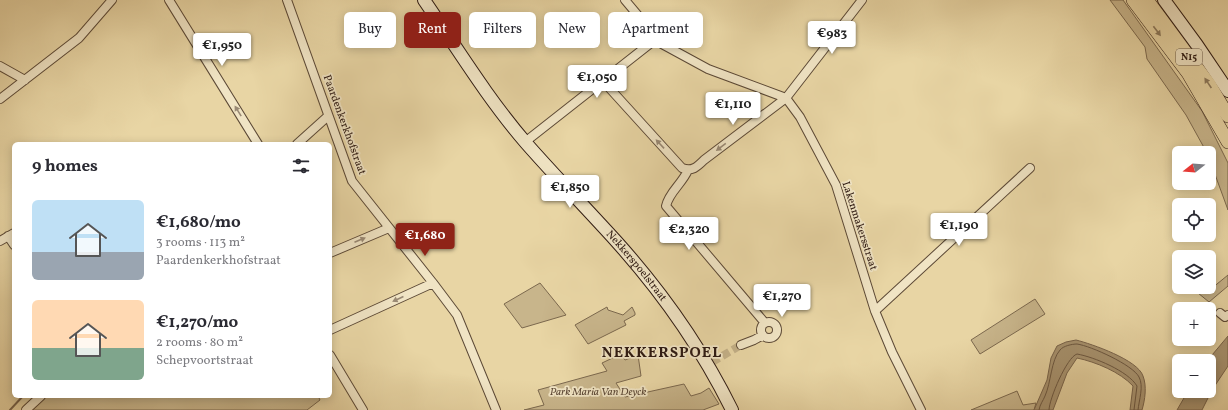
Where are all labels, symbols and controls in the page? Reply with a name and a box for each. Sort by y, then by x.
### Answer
chip: Buy [344,12,396,48]
chip: Rent [404,12,461,48]
chip: Filters [469,12,536,48]
chip: New [544,12,600,48]
chip: Apartment [608,12,703,48]
pin: €983 [808,21,856,55]
text: €983 [817,25,847,43]
one-way arrow [1152,26,1161,37]
pin: €1,950 [189,33,255,67]
text: €1,950 [202,37,242,55]
road number: N15 [1176,49,1202,65]
pin: €1,050 [564,65,630,99]
text: €1,050 [577,69,617,87]
street label: Paardenkerkhofstraat [319,73,369,177]
one-way arrow [1204,78,1212,88]
pin: €1,110 [700,92,766,126]
text: €1,110 [714,96,752,114]
one-way arrow [234,106,242,116]
one-way arrow [655,139,664,149]
one-way arrow [716,142,727,151]
north arrow [1172,146,1216,190]
map controls [1172,146,1216,398]
text: 9 homes [32,155,98,178]
icon: filters [290,155,312,177]
pin: €1,850 [537,175,603,209]
text: €1,850 [550,179,590,197]
street label: Lakenmakersstraat [838,180,880,273]
button: locate [1172,198,1216,242]
text: €1,680/mo [156,211,241,234]
pin: €1,190 [926,213,992,247]
icon: home [64,216,112,264]
pin: €2,320 [656,217,722,251]
text: €1,190 [939,217,979,235]
text: €2,320 [668,221,710,239]
pin: €1,680 [392,223,458,257]
text: €1,680 [405,227,445,245]
street label: Nekkerspoelstraat [602,227,670,305]
text: 3 rooms · 113 m² [156,234,245,252]
one-way arrow [354,237,366,243]
button: layers [1172,250,1216,294]
text: Paardenkerkhofstraat [156,252,281,270]
pin: €1,270 [749,284,815,318]
text: €1,270 [763,288,801,306]
one-way arrow [392,296,404,302]
button: + [1172,302,1216,346]
text: €1,270/mo [156,311,238,334]
icon: home [64,316,112,364]
text: 2 rooms · 80 m² [156,334,243,352]
district label: NEKKERSPOEL [602,343,722,364]
text: Schepvoortstraat [156,352,253,370]
button: − [1172,354,1216,398]
park label: Park Maria Van Deyck [550,385,646,400]

